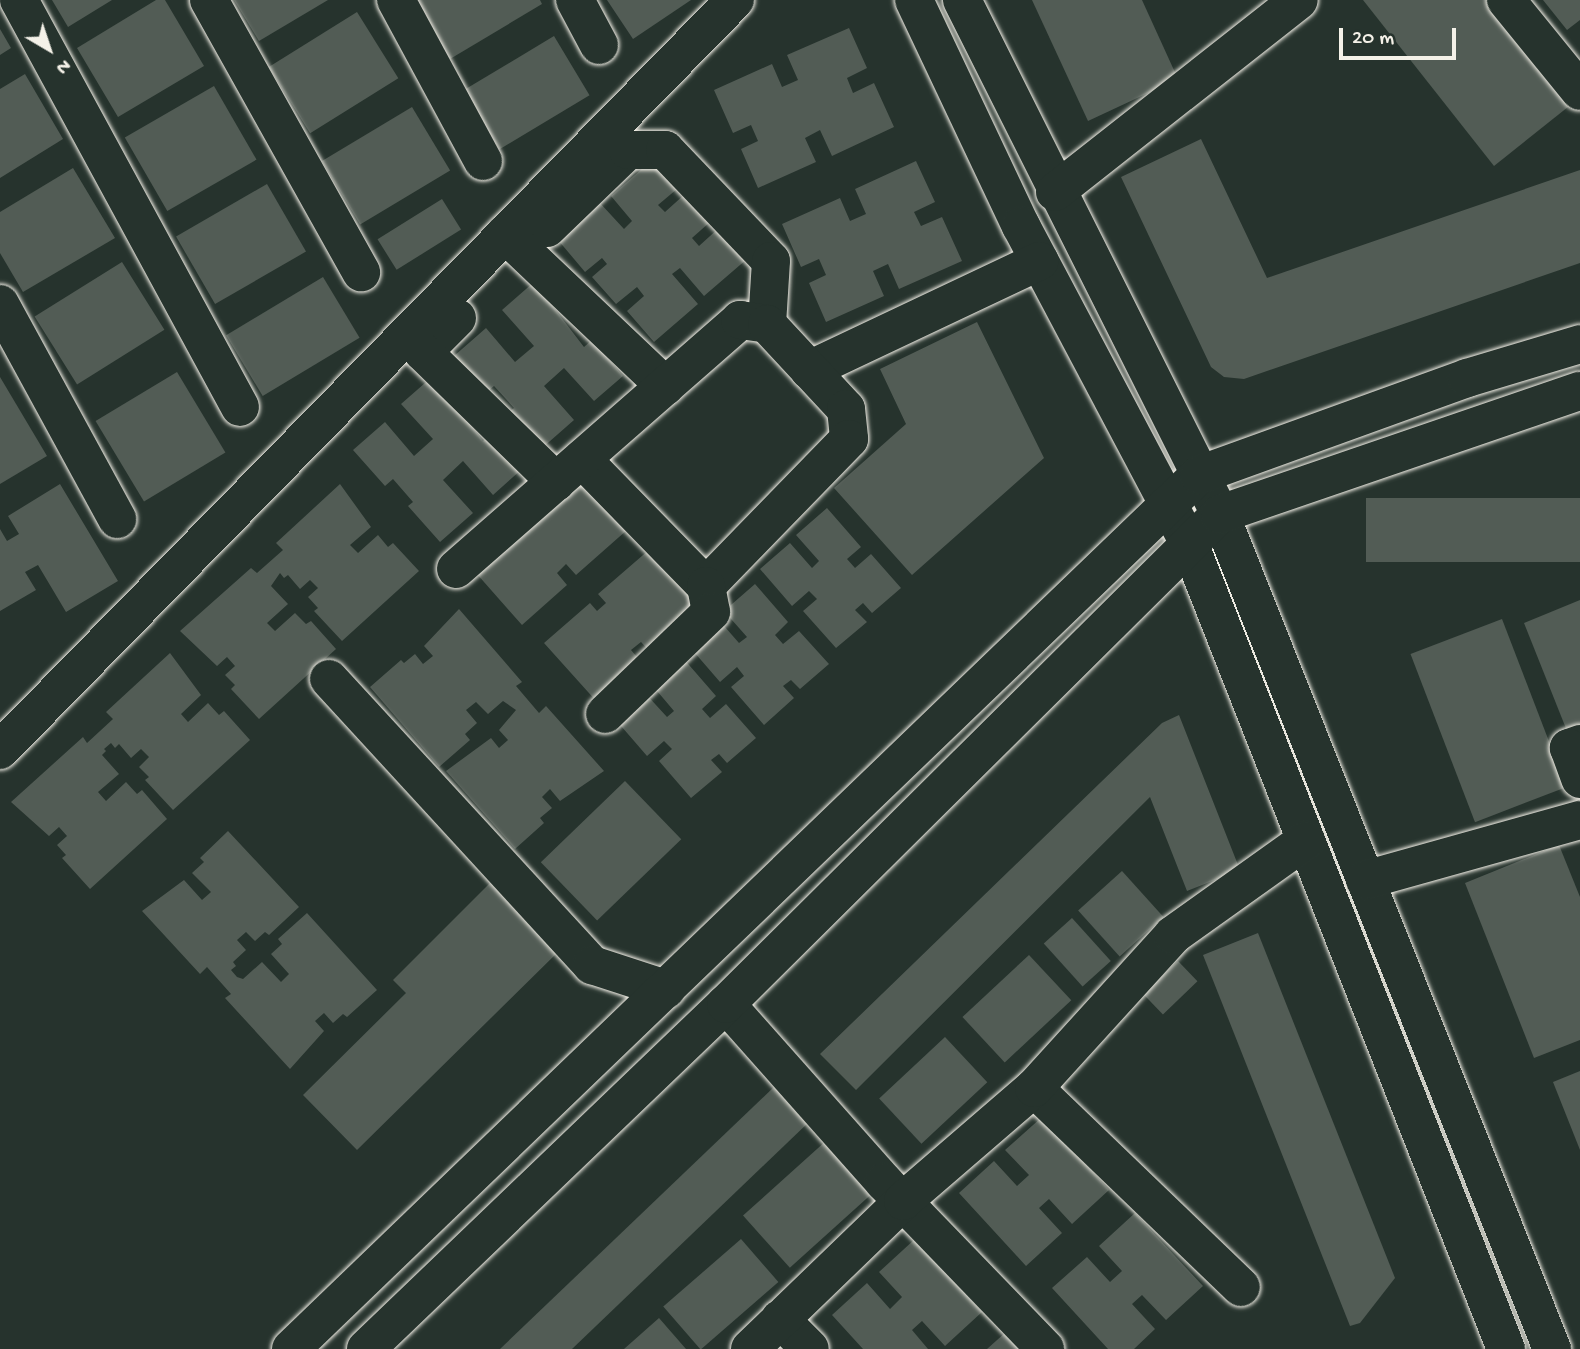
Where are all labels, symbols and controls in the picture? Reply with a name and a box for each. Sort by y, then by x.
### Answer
north arrow [14,14,84,84]
scale bar [1342,14,1459,58]
text: 20 m [1352,27,1394,52]
text: N [50,53,75,79]

